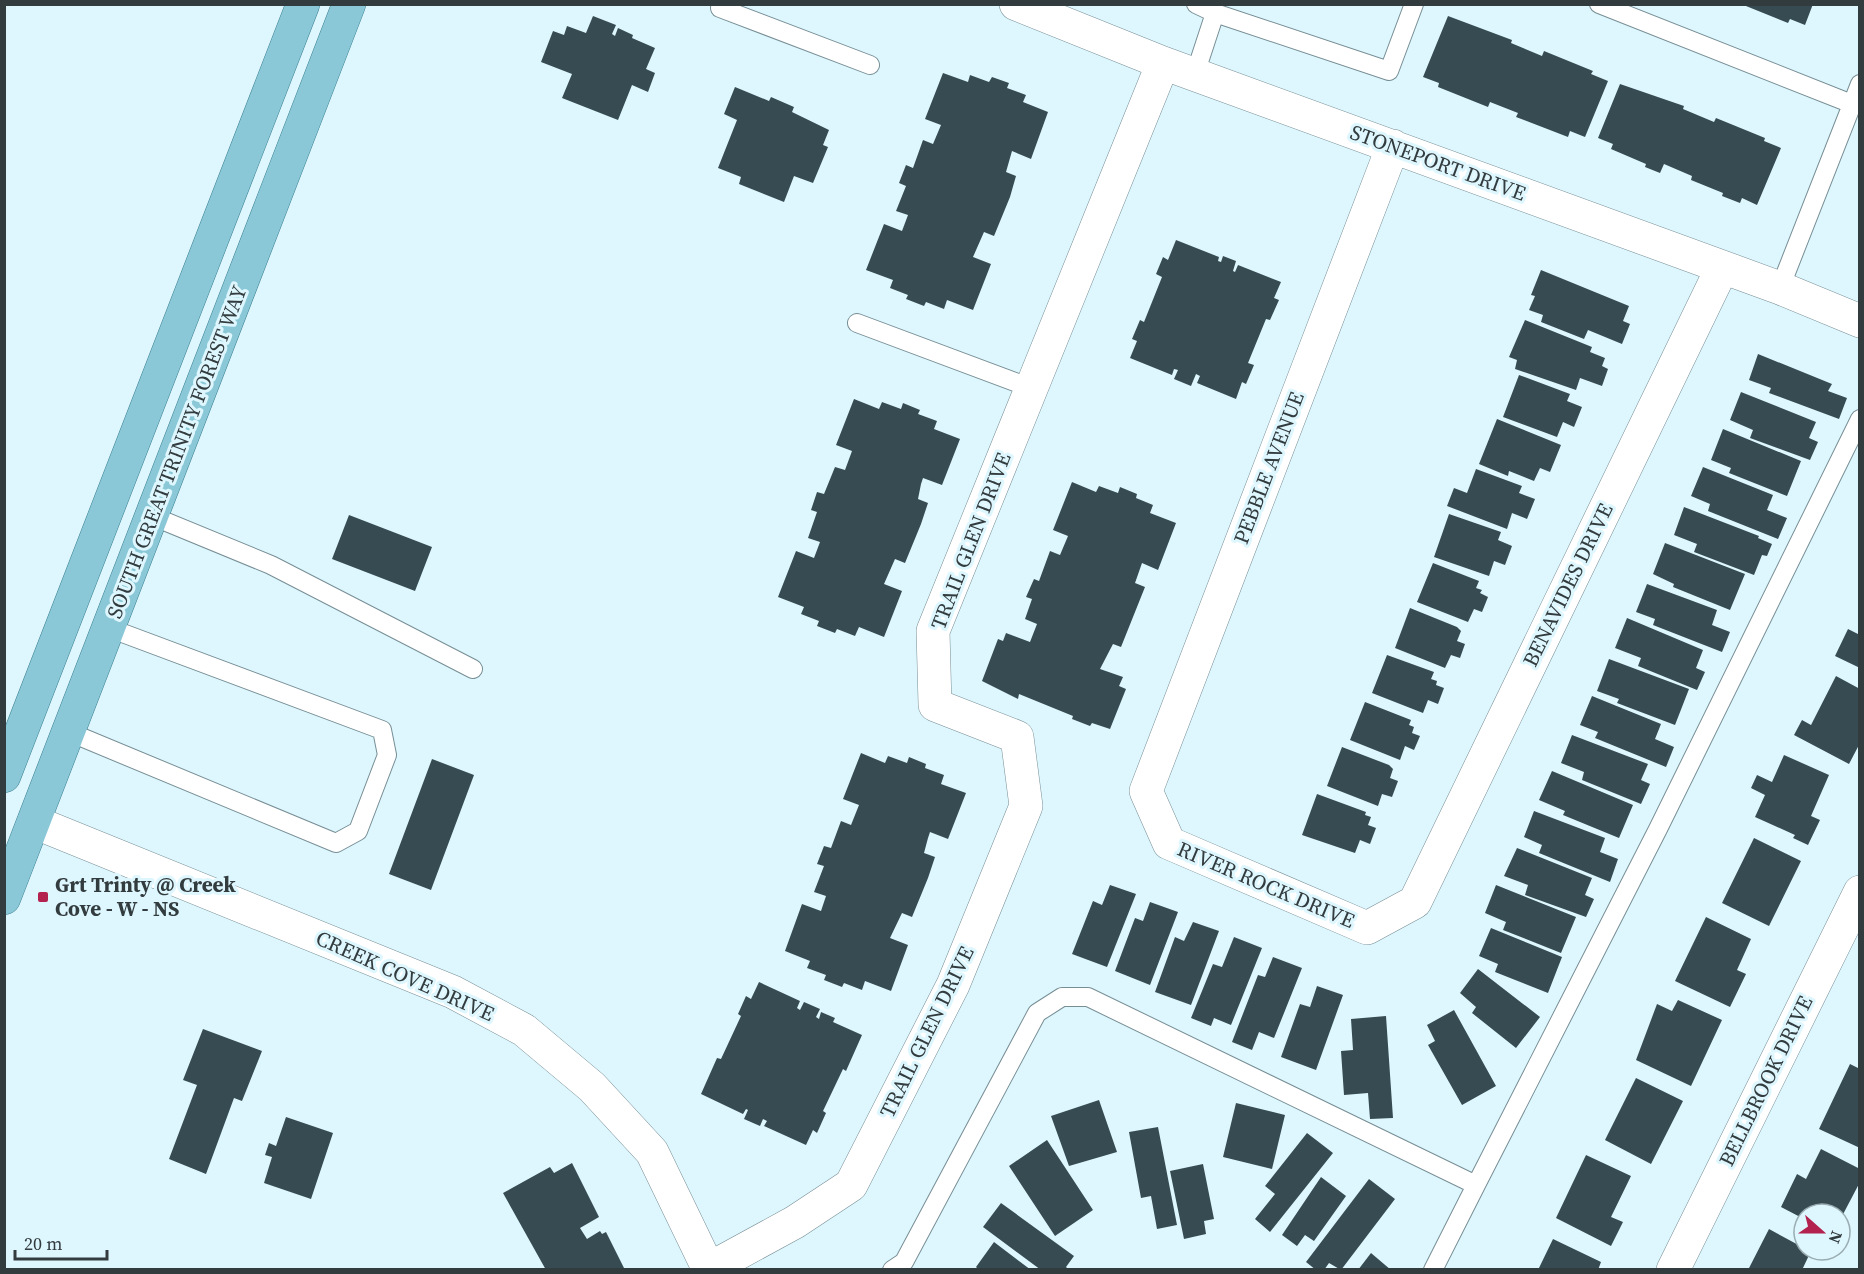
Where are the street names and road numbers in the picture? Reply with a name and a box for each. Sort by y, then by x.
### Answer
street label: STONEPORT DRIVE [1346,117,1530,208]
street label: SOUTH GREAT TRINITY FOREST WAY [99,280,254,623]
street label: PEBBLE AVENUE [1226,388,1311,548]
street label: TRAIL GLEN DRIVE [923,448,1018,633]
street label: BENAVIDES DRIVE [1515,498,1620,671]
street label: RIVER ROCK DRIVE [1173,834,1359,935]
street label: CREEK COVE DRIVE [311,923,499,1028]
street label: TRAIL GLEN DRIVE [872,941,981,1122]
street label: BELLBROOK DRIVE [1712,991,1819,1171]

